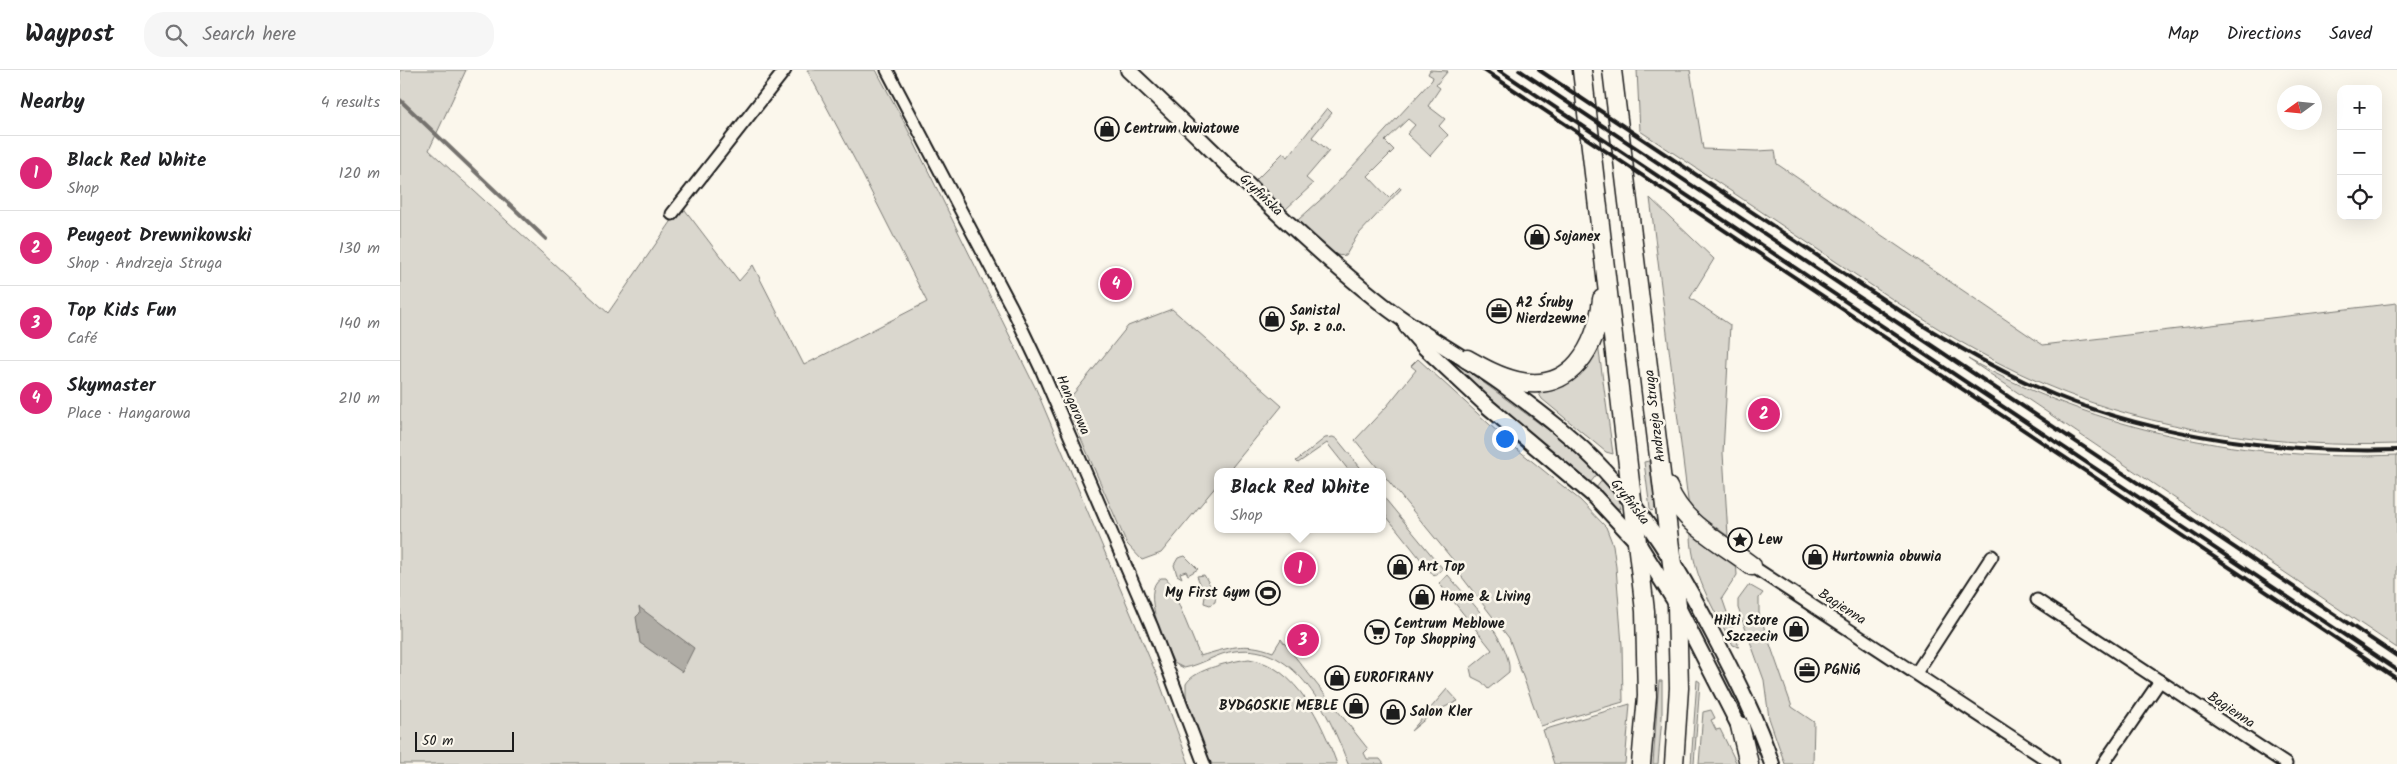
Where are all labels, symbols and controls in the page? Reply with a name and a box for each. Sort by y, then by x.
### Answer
search box [144,12,494,57]
text: Waypost [25,15,114,54]
text: Search here [202,20,296,50]
text: Map [2167,20,2199,49]
text: Directions [2227,20,2301,49]
text: Saved [2329,20,2372,49]
icon: search [162,21,190,49]
north arrow [2277,85,2322,130]
map controls [2337,85,2382,220]
button: + [2337,85,2382,130]
text: Nearby [20,86,85,119]
text: 4 results [321,90,380,115]
shop icon: Centrum kwiatowe [1094,116,1120,142]
place label: Centrum kwiatowe [1124,118,1240,140]
button: − [2337,130,2382,175]
text: Black Red White [67,146,206,176]
text: 1 [34,161,38,186]
text: 120 m [339,161,380,186]
street label: Gryfińska [1234,168,1288,222]
button: locate [2337,175,2382,220]
text: Shop [67,176,99,201]
text: Peugeot Drewnikowski [67,221,251,251]
shop icon: Sojanex [1524,224,1550,250]
place label: Sojanex [1554,226,1600,248]
text: 2 [31,236,41,261]
text: 130 m [339,236,380,261]
text: Shop · Andrzeja Struga [67,251,222,276]
pin: 4 [1100,265,1132,303]
place label: A2 Śruby Nierdzewne [1516,292,1586,330]
text: Top Kids Fun [67,296,176,326]
office icon: A2 Śruby Nierdzewne [1486,298,1512,324]
place label: Sanistal Sp. z o.o. [1290,300,1345,338]
shop icon: Sanistal Sp. z o.o. [1259,306,1285,332]
text: 3 [32,311,40,336]
text: 140 m [339,311,380,336]
text: Café [67,326,97,351]
street label: Andrzeja Struga [1638,368,1672,464]
text: Skymaster [67,371,156,401]
street label: Hangarowa [1050,371,1096,439]
text: 4 [32,386,40,411]
text: 210 m [339,386,380,411]
pin: 2 [1748,395,1780,433]
text: Place · Hangarowa [67,401,191,426]
your location [1492,426,1518,452]
popup [1214,468,1386,533]
text: Black Red White [1230,473,1370,503]
street label: Gryfińska [1605,474,1655,530]
text: Shop [1230,503,1262,528]
place icon: Lew [1727,527,1753,553]
place label: Lew [1758,529,1783,551]
shop icon: Hurtownia obuwia [1802,544,1828,570]
place label: Hurtownia obuwia [1832,546,1941,568]
pin: 1 [1284,549,1316,587]
shop icon: Art Top [1387,554,1413,580]
place label: Art Top [1418,556,1466,578]
sports icon: My First Gym [1255,580,1281,606]
place label: My First Gym [1165,582,1251,604]
street label: Bagienna [1814,583,1870,631]
shop icon: Home & Living [1409,584,1435,610]
place label: Home & Living [1440,586,1531,608]
place label: Hilti Store Szczecin [1714,610,1778,648]
place label: Centrum Meblowe Top Shopping [1394,613,1505,651]
shop icon: Hilti Store Szczecin [1783,616,1809,642]
supermarket icon: Centrum Meblowe Top Shopping [1364,619,1390,645]
pin: 3 [1287,621,1319,659]
office icon: PGNiG [1794,657,1820,683]
place label: PGNiG [1824,659,1861,681]
shop icon: EUROFIRANY [1324,665,1350,691]
place label: EUROFIRANY [1354,667,1434,689]
street label: Bagienna [2203,686,2259,734]
shop icon: BYDGOSKIE MEBLE [1343,693,1369,719]
place label: BYDGOSKIE MEBLE [1219,695,1339,717]
shop icon: Salon Kler [1380,699,1406,725]
place label: Salon Kler [1410,701,1473,723]
scale bar [415,729,514,752]
text: 50 m [422,730,453,752]

